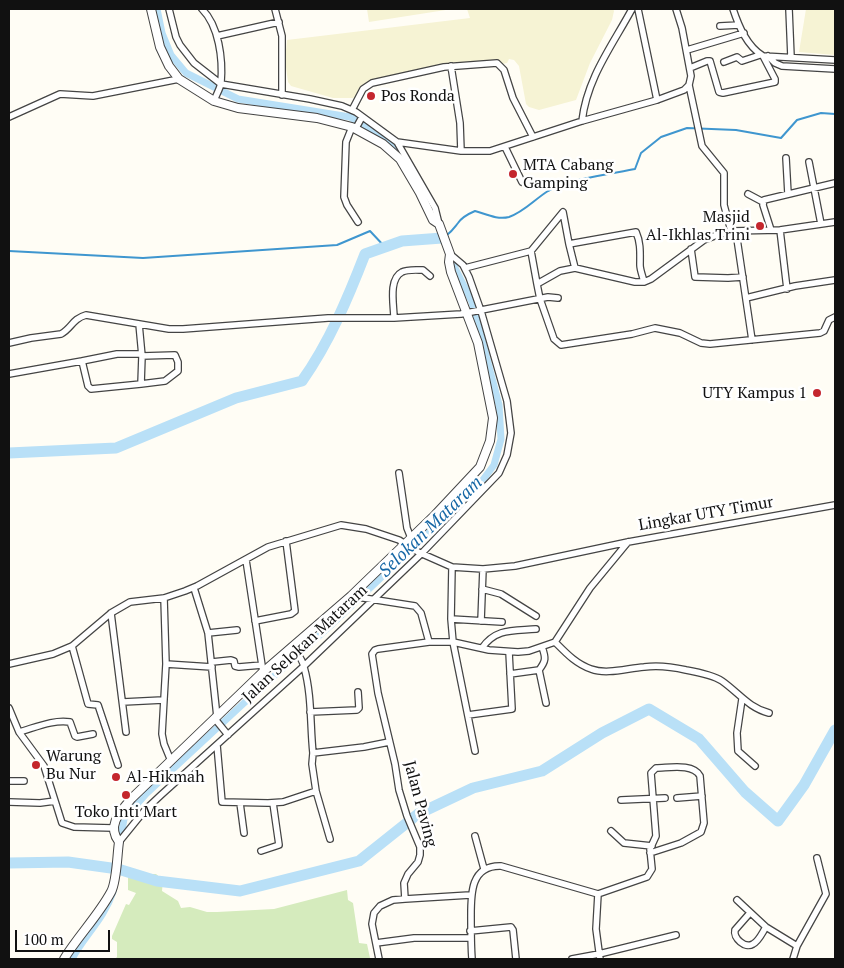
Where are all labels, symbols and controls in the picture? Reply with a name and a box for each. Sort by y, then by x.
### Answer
place label: Pos Ronda [381,86,455,106]
marker: Pos Ronda [365,90,377,102]
place label: MTA Cabang Gamping [523,155,613,193]
marker: MTA Cabang Gamping [507,168,519,180]
place label: Masjid Al-Ikhlas Trini [646,207,750,245]
marker: Masjid Al-Ikhlas Trini [754,220,766,232]
place label: UTY Kampus 1 [702,383,807,403]
marker: UTY Kampus 1 [811,387,823,399]
water label: Selokan Mataram [375,472,487,582]
street label: Lingkar UTY Timur [637,493,775,535]
street label: Jalan Selokan Mataram [239,581,371,707]
place label: Warung Bu Nur [46,746,101,784]
marker: Warung Bu Nur [30,759,42,771]
street label: Jalan Paving [399,759,441,849]
place label: Al-Hikmah [126,767,205,787]
marker: Al-Hikmah [110,771,122,783]
marker: Toko Inti Mart [120,789,132,801]
place label: Toko Inti Mart [75,802,177,822]
scale bar [18,920,112,952]
text: 100 m [23,929,64,949]

